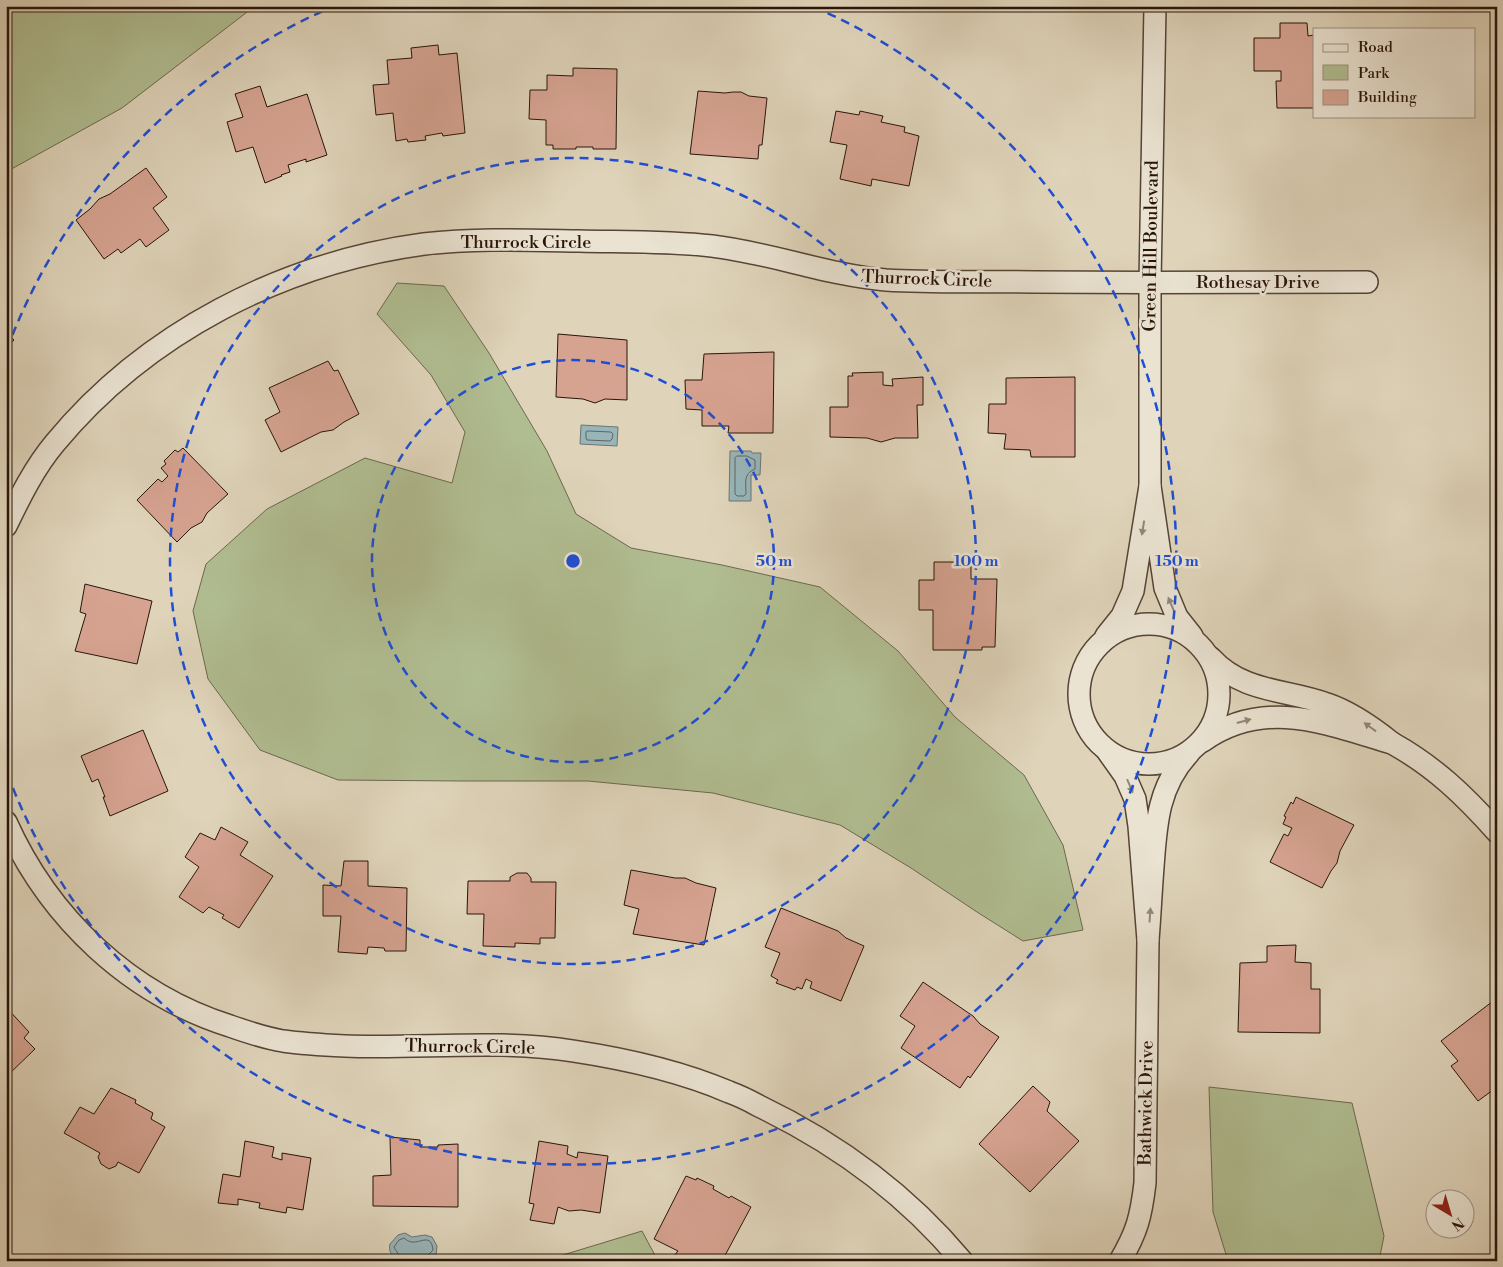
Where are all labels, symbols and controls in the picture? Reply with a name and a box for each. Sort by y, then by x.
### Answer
legend [1313,28,1476,118]
text: Road [1358,38,1393,57]
text: Park [1358,64,1390,83]
text: Building [1357,88,1417,107]
street label: Green Hill Boulevard [1138,159,1164,332]
street label: Thurrock Circle [461,231,591,254]
street label: Thurrock Circle [861,265,993,293]
street label: Rothesay Drive [1196,271,1320,294]
one-way arrow [1139,521,1147,537]
centre of rings [564,552,582,570]
text: 50 m [756,552,792,571]
text: 100 m [954,552,999,571]
text: 150 m [1155,552,1199,571]
one-way arrow [1167,597,1175,611]
one-way arrow [1236,716,1251,724]
one-way arrow [1364,721,1377,732]
one-way arrow [1126,779,1134,794]
one-way arrow [1146,907,1154,923]
street label: Thurrock Circle [405,1034,535,1060]
street label: Bathwick Drive [1133,1040,1159,1167]
north arrow [1426,1190,1476,1240]
text: N [1447,1213,1467,1234]

